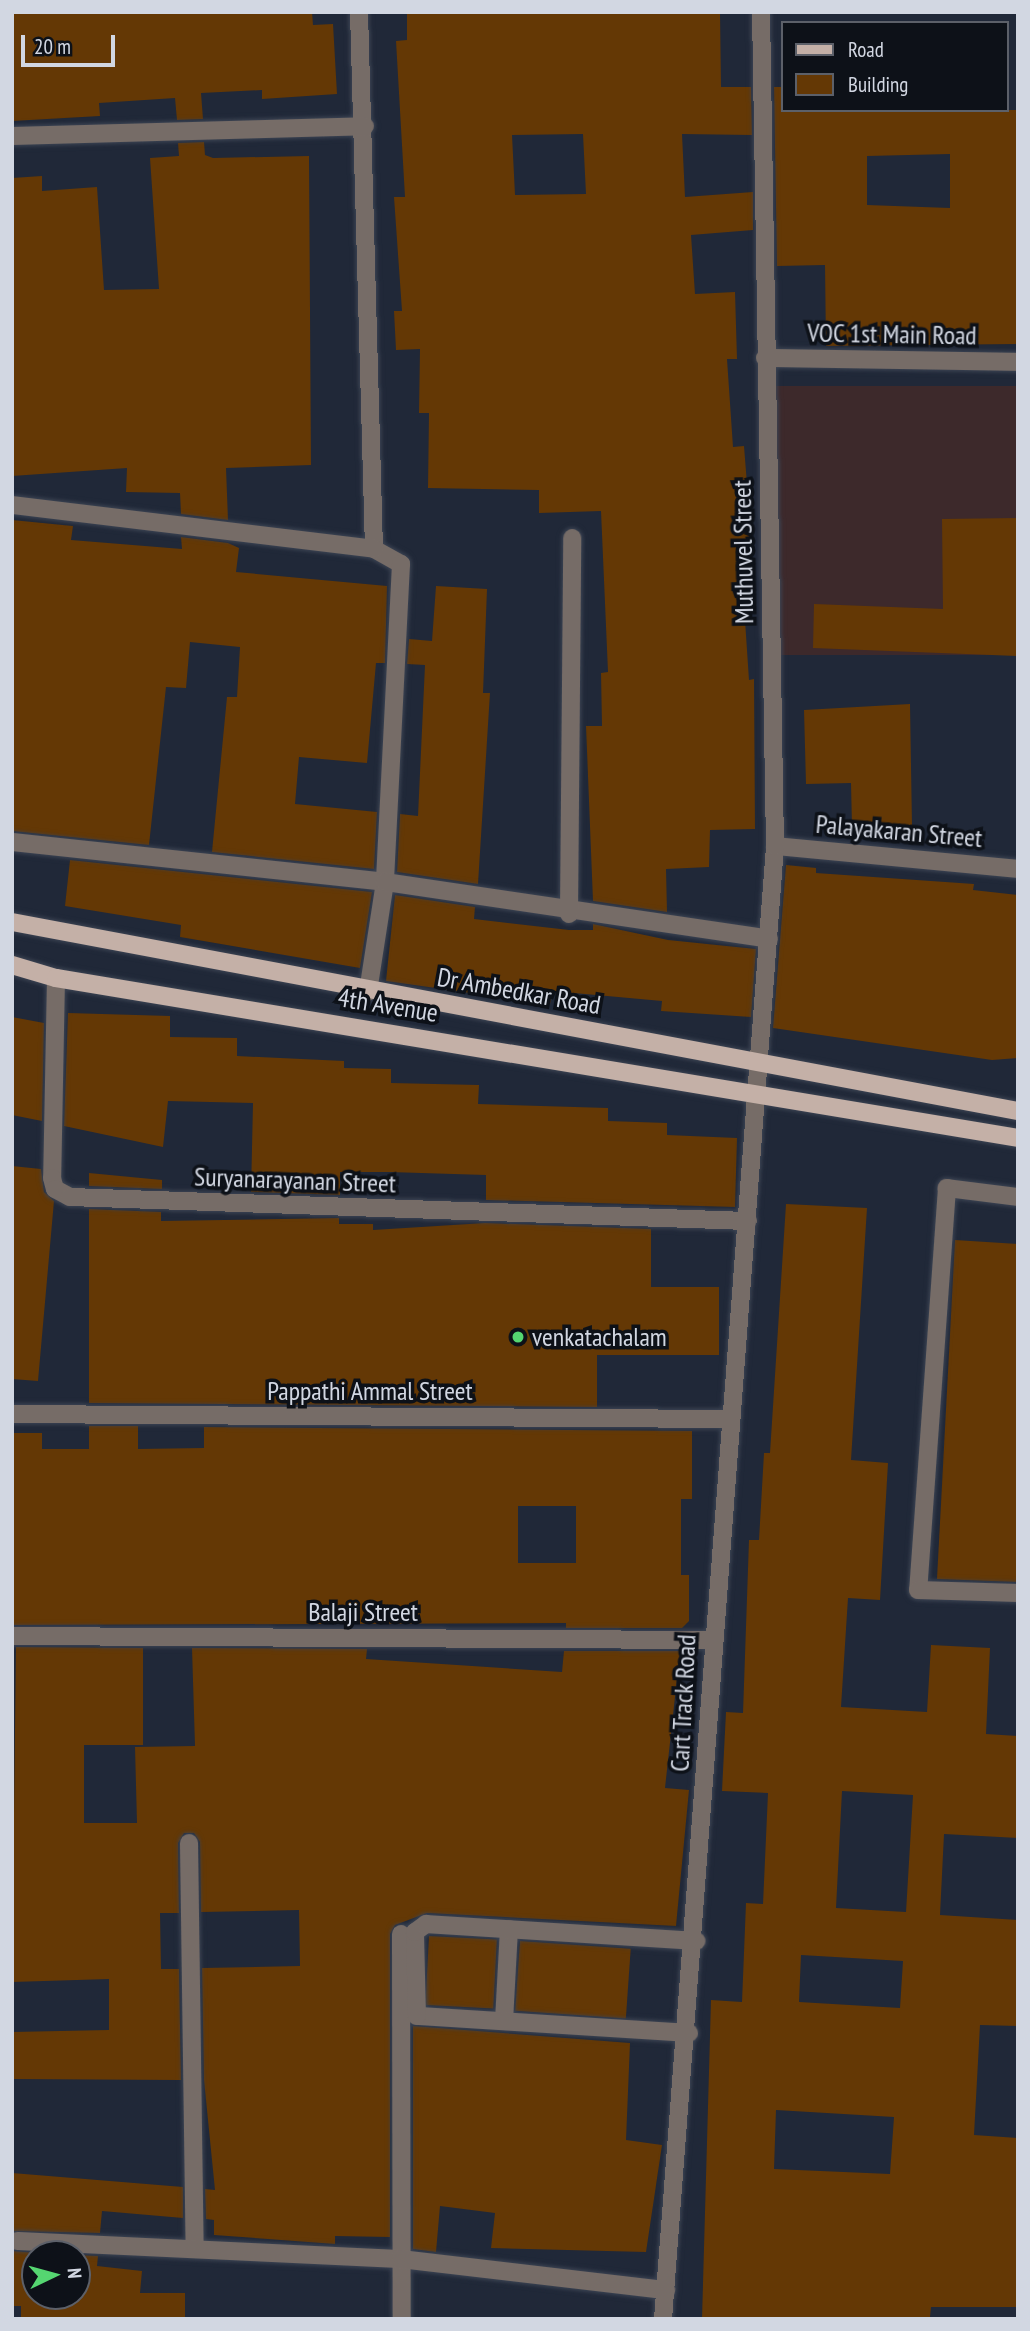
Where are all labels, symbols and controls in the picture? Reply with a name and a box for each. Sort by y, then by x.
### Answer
scale bar [24,21,119,65]
legend [782,21,1009,112]
text: 20 m [34,33,71,60]
text: Road [848,36,884,63]
text: Building [848,71,908,98]
street label: VOC 1st Main Road [807,317,977,351]
street label: Muthuvel Street [726,480,760,624]
street label: Palayakaran Street [815,808,983,854]
street label: Dr Ambedkar Road [434,961,604,1021]
street label: 4th Avenue [335,982,441,1028]
street label: Suryanarayanan Street [194,1161,396,1199]
place label: venkatachalam [532,1321,667,1353]
marker: venkatachalam [510,1329,526,1345]
street label: Pappathi Ammal Street [267,1375,473,1407]
street label: Balaji Street [308,1596,418,1628]
street label: Cart Track Road [664,1633,702,1773]
north arrow [21,2240,91,2310]
text: N [63,2267,87,2279]

